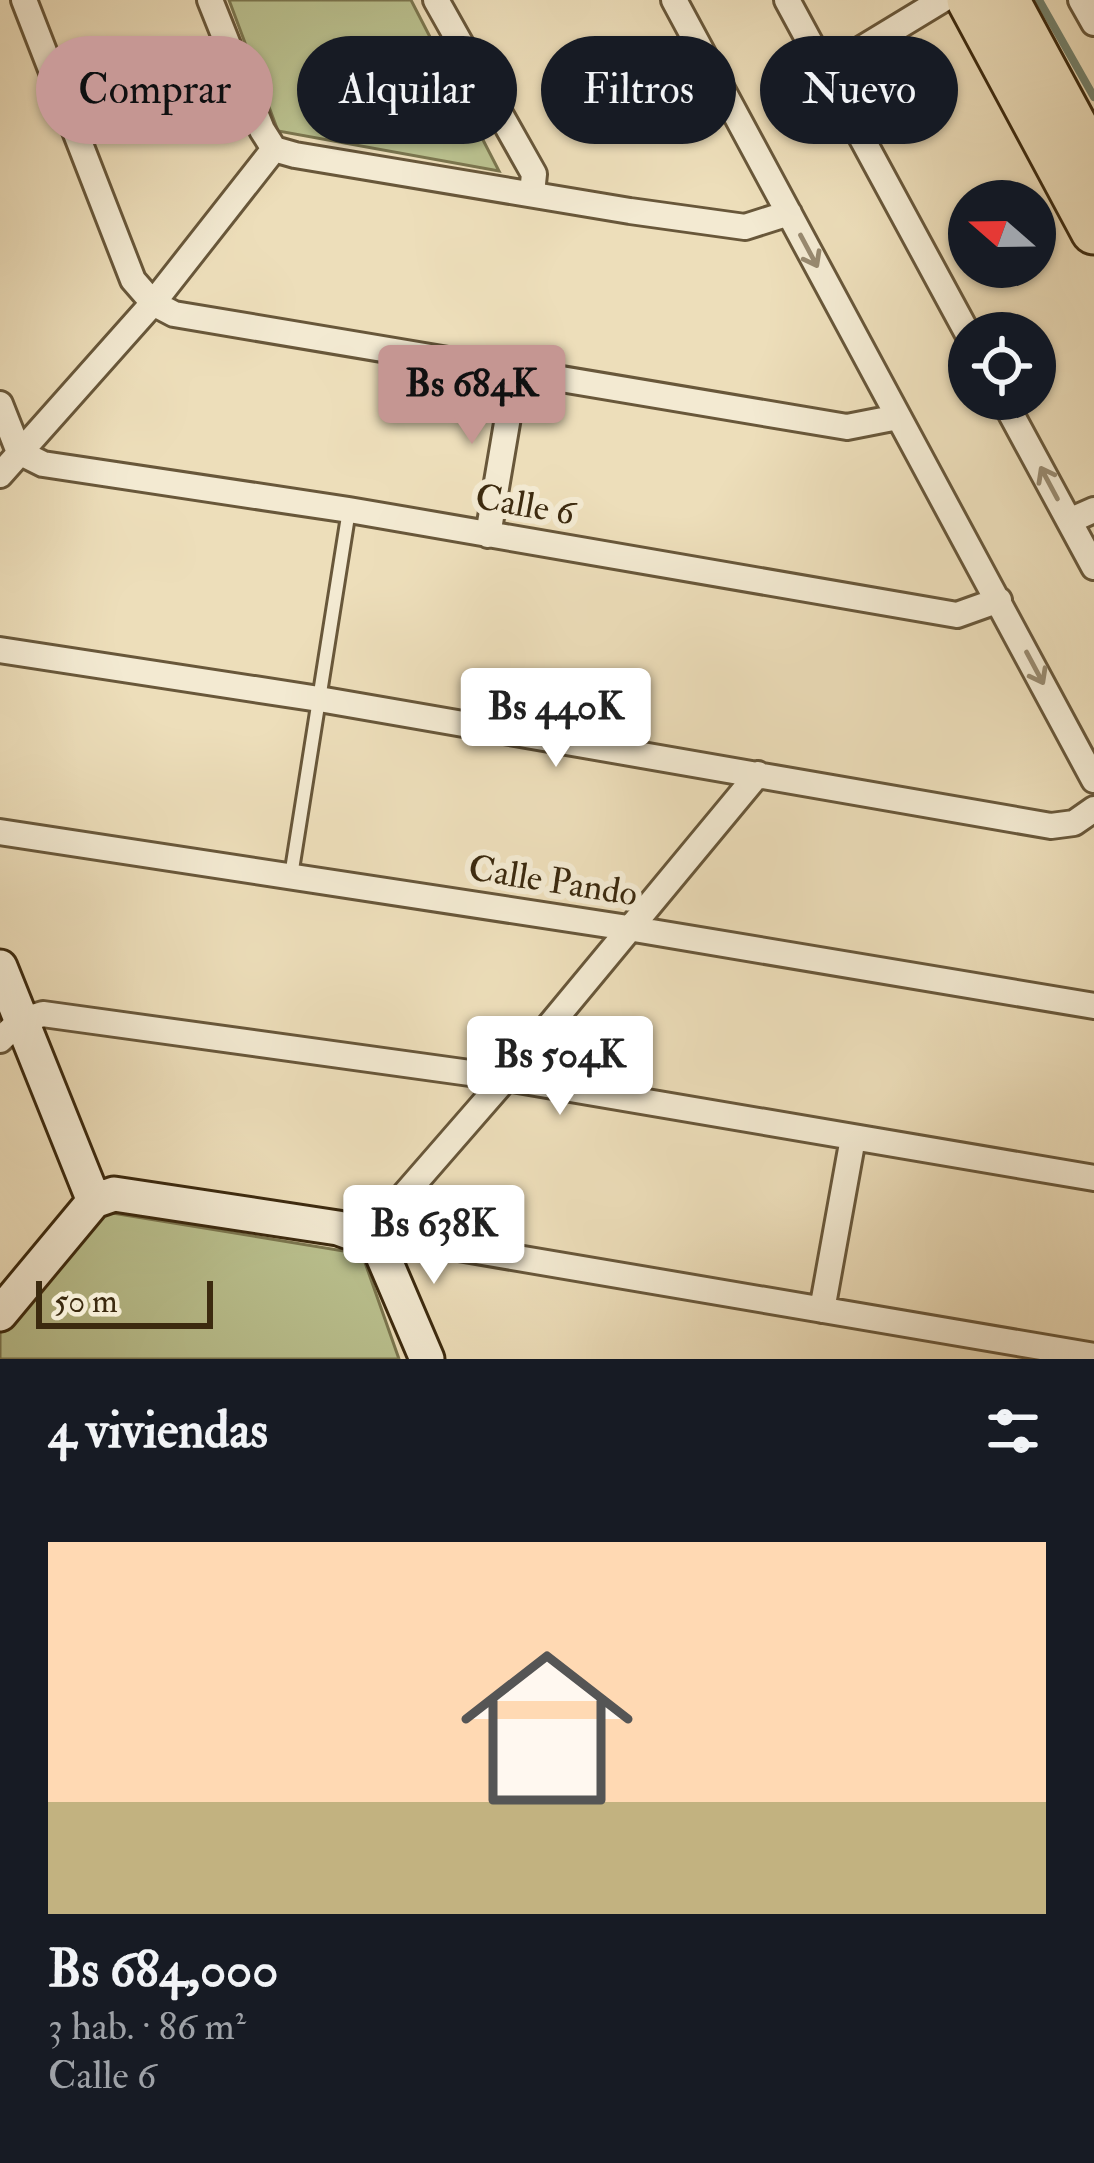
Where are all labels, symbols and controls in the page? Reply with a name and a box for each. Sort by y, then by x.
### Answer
chip: Comprar [36,36,273,144]
chip: Alquilar [297,36,517,144]
chip: Filtros [541,36,736,144]
chip: Nuevo [760,36,958,144]
north arrow [948,180,1056,288]
map controls [948,180,1056,420]
one-way arrow [798,232,821,267]
button: locate [948,312,1056,420]
pin: Bs 684K [361,345,583,447]
text: Bs 684K [405,359,539,408]
one-way arrow [1036,466,1060,501]
street label: Calle 6 [472,474,580,536]
one-way arrow [1024,649,1047,684]
pin: Bs 440K [445,668,667,770]
text: Bs 440K [488,682,624,731]
street label: Calle Pando [465,845,641,917]
pin: Bs 504K [449,1016,671,1118]
text: Bs 504K [494,1030,626,1079]
pin: Bs 638K [323,1185,545,1287]
text: Bs 638K [370,1199,498,1248]
scale bar [36,1275,213,1328]
text: 50 m [54,1281,118,1322]
icon: filters [980,1398,1046,1464]
text: 4 viviendas [48,1399,268,1463]
icon: home [439,1620,655,1836]
text: Bs 684,000 [48,1938,278,2002]
text: 3 hab. · 86 m² [48,2002,246,2051]
text: Calle 6 [48,2051,156,2100]

